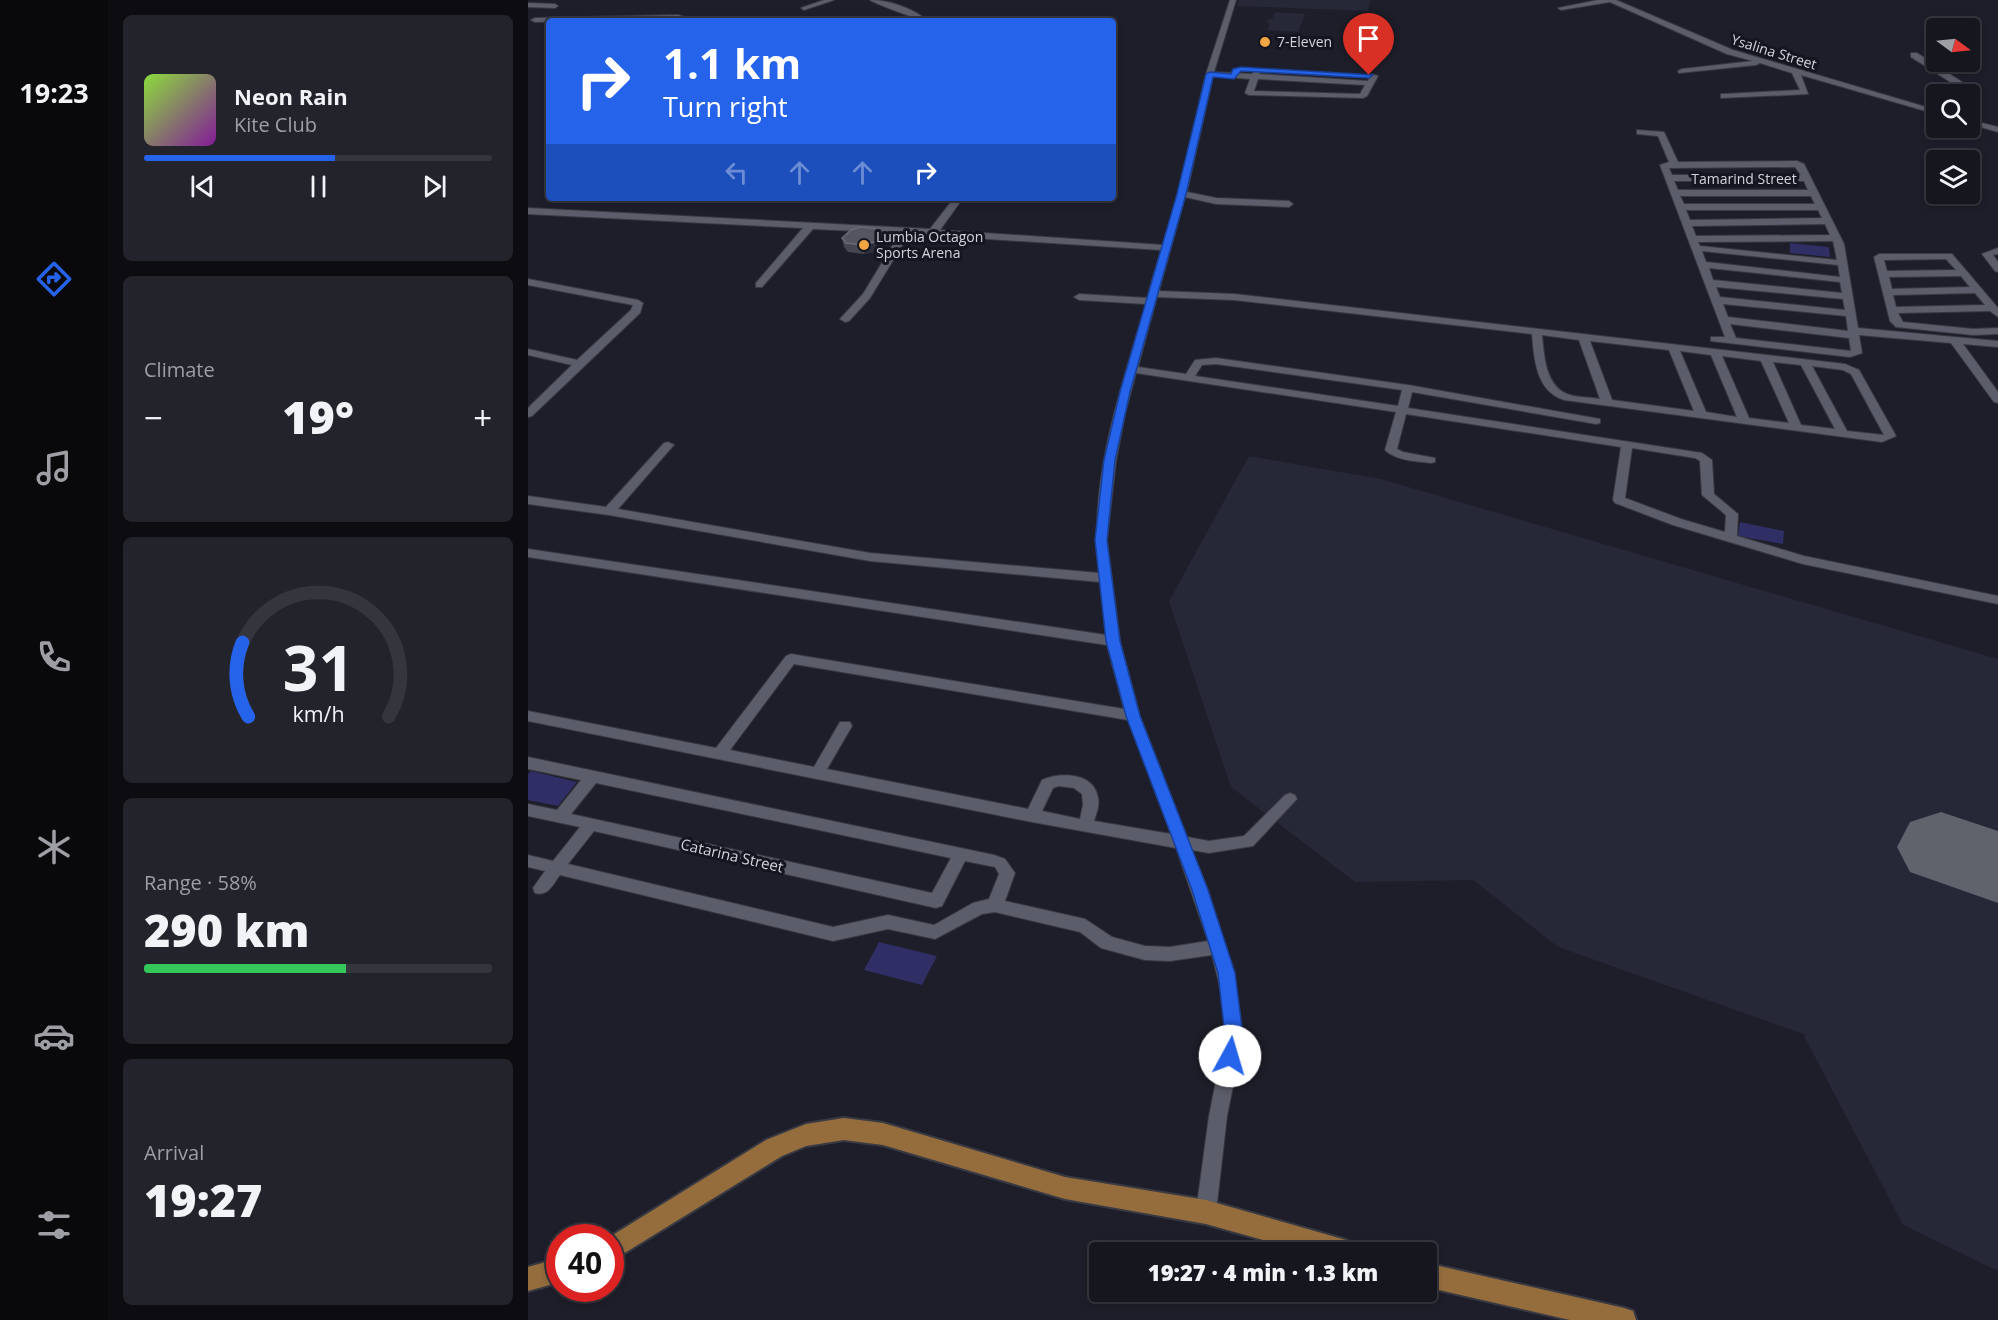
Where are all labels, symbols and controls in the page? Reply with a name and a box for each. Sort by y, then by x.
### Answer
pin [1343,13,1394,75]
north arrow [1926,18,1980,72]
map controls [1926,18,1980,204]
icon: arrive [1352,22,1385,55]
street label: Ysalina Street [1729,30,1819,74]
place label: 7-Eleven [1277,32,1332,51]
text: 1.1 km [663,34,801,91]
marker: 7-Eleven [1258,35,1272,49]
icon: right [564,42,642,120]
text: 19:23 [19,74,89,111]
text: Neon Rain [234,81,348,111]
button: search [1926,84,1980,138]
text: Turn right [663,88,788,125]
text: Kite Club [234,111,317,138]
button: layers [1926,150,1980,204]
icon: left [720,156,753,189]
icon: ahead [783,156,816,189]
icon: ahead [846,156,879,189]
icon: right [909,156,942,189]
street label: Tamarind Street [1691,169,1797,188]
icon: previous [186,170,219,203]
icon: pause [302,170,335,203]
icon: next [418,170,451,203]
place label: Lumbia Octagon Sports Arena [876,227,983,262]
marker: Lumbia Octagon Sports Arena [857,238,871,252]
icon: directions [33,258,75,300]
text: Climate [144,356,215,383]
text: 19° [282,386,354,447]
text: − [144,395,163,440]
text: + [473,395,492,440]
icon: music [33,447,75,489]
text: 31 [282,624,354,709]
icon: phone [33,636,75,678]
text: km/h [292,699,344,728]
icon: climate [33,826,75,868]
street label: Catarina Street [679,834,785,877]
text: Range · 58% [144,869,257,896]
text: 290 km [144,899,309,960]
icon: car [33,1015,75,1057]
position arrow [1198,1024,1262,1088]
text: Arrival [144,1139,204,1166]
text: 19:27 [144,1169,262,1230]
icon: filters [33,1204,75,1246]
speed limit sign: 40 [546,1224,624,1302]
text: 19:27 · 4 min · 1.3 km [1148,1257,1378,1287]

